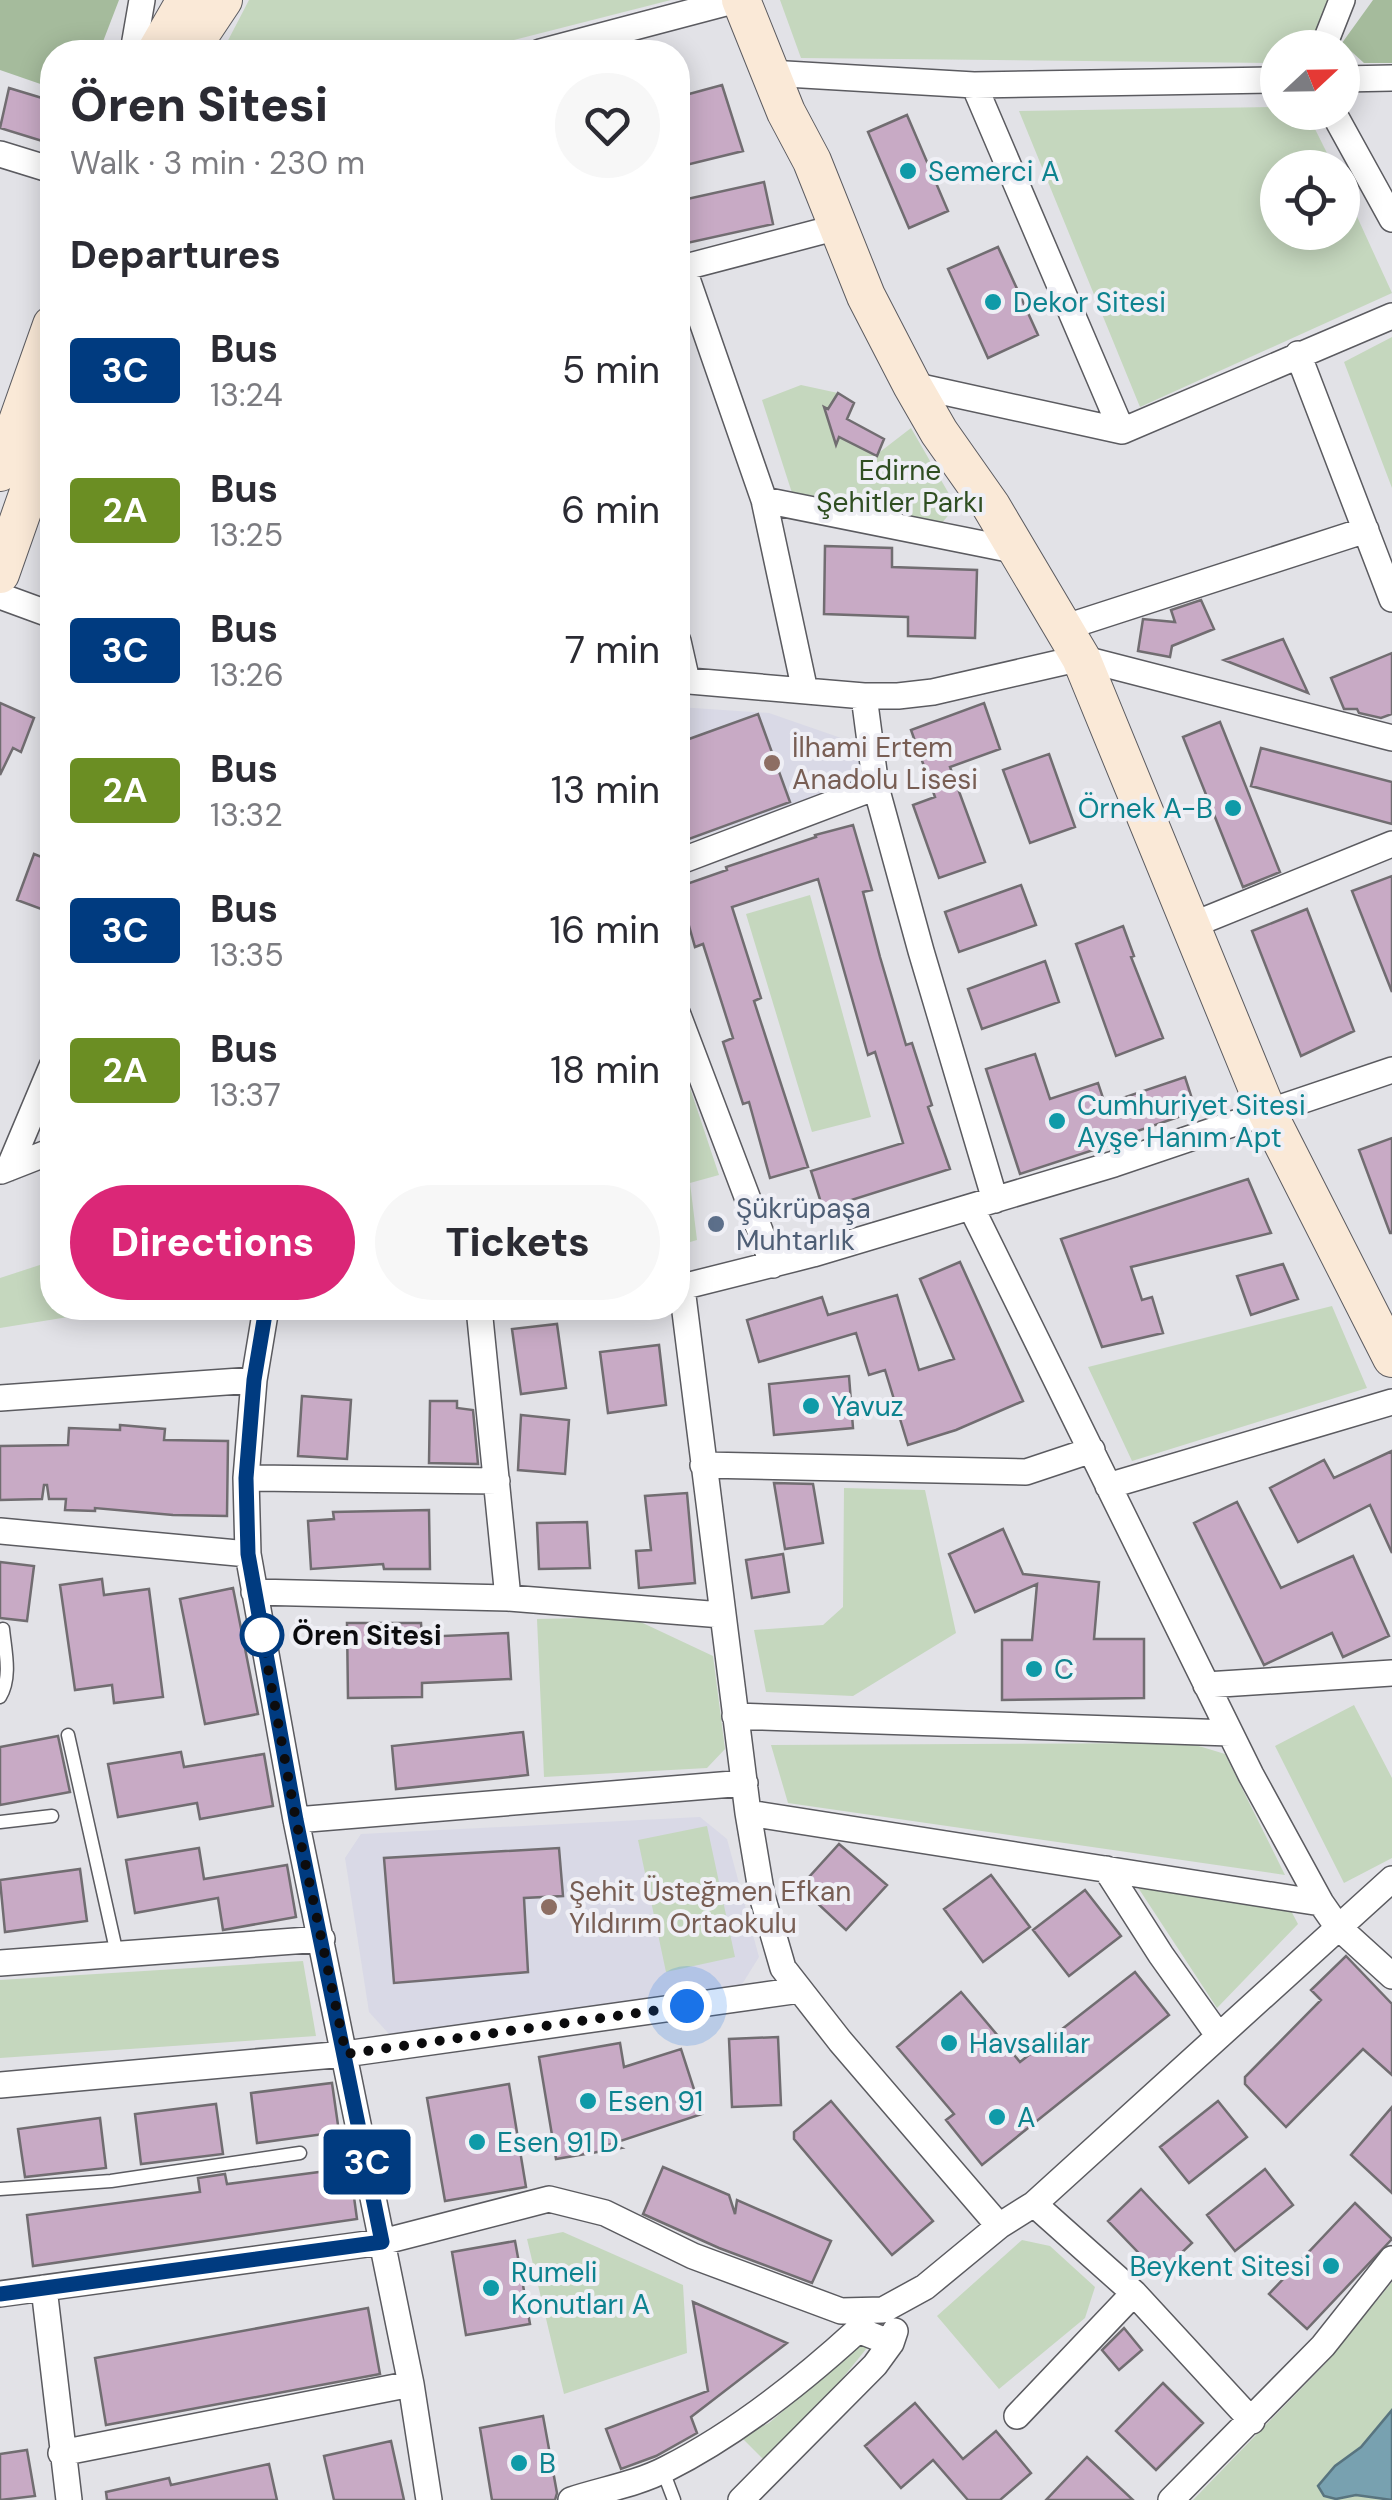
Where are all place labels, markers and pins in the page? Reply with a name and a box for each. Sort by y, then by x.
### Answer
place label: Semerci A [928,153,1060,190]
marker: Semerci A [897,160,919,182]
place label: Dekor Sitesi [1013,284,1166,321]
marker: Dekor Sitesi [982,291,1004,313]
place label: İlhami Ertem Anadolu Lisesi [792,729,978,798]
marker: İlhami Ertem Anadolu Lisesi [761,752,783,774]
place label: Örnek A-B [1078,790,1213,827]
marker: Örnek A-B [1222,797,1244,819]
place label: Cumhuriyet Sitesi Ayşe Hanım Apt [1077,1087,1306,1156]
marker: Cumhuriyet Sitesi Ayşe Hanım Apt [1046,1110,1068,1132]
place label: Şükrüpaşa Muhtarlık [736,1190,871,1259]
marker: Şükrüpaşa Muhtarlık [705,1213,727,1235]
place label: Yavuz [831,1388,904,1425]
marker: Yavuz [800,1395,822,1417]
marker: Ören Sitesi [241,1614,283,1656]
place label: Ören Sitesi [292,1617,442,1654]
place label: C [1054,1651,1074,1688]
marker: C [1023,1658,1045,1680]
place label: Şehit Üsteğmen Efkan Yıldırım Ortaokulu [569,1873,851,1942]
marker: Şehit Üsteğmen Efkan Yıldırım Ortaokulu [538,1896,560,1918]
place label: Havsalılar [969,2025,1090,2062]
marker: Havsalılar [938,2032,960,2054]
place label: Esen 91 [608,2083,703,2120]
marker: Esen 91 [577,2090,599,2112]
place label: A [1017,2099,1036,2136]
marker: A [986,2106,1008,2128]
place label: Esen 91 D [497,2124,619,2161]
marker: Esen 91 D [466,2131,488,2153]
place label: Beykent Sitesi [1129,2248,1311,2285]
place label: Rumeli Konutları A [511,2254,650,2323]
marker: Beykent Sitesi [1320,2255,1342,2277]
marker: Rumeli Konutları A [480,2277,502,2299]
place label: B [539,2445,556,2482]
marker: B [508,2452,530,2474]

